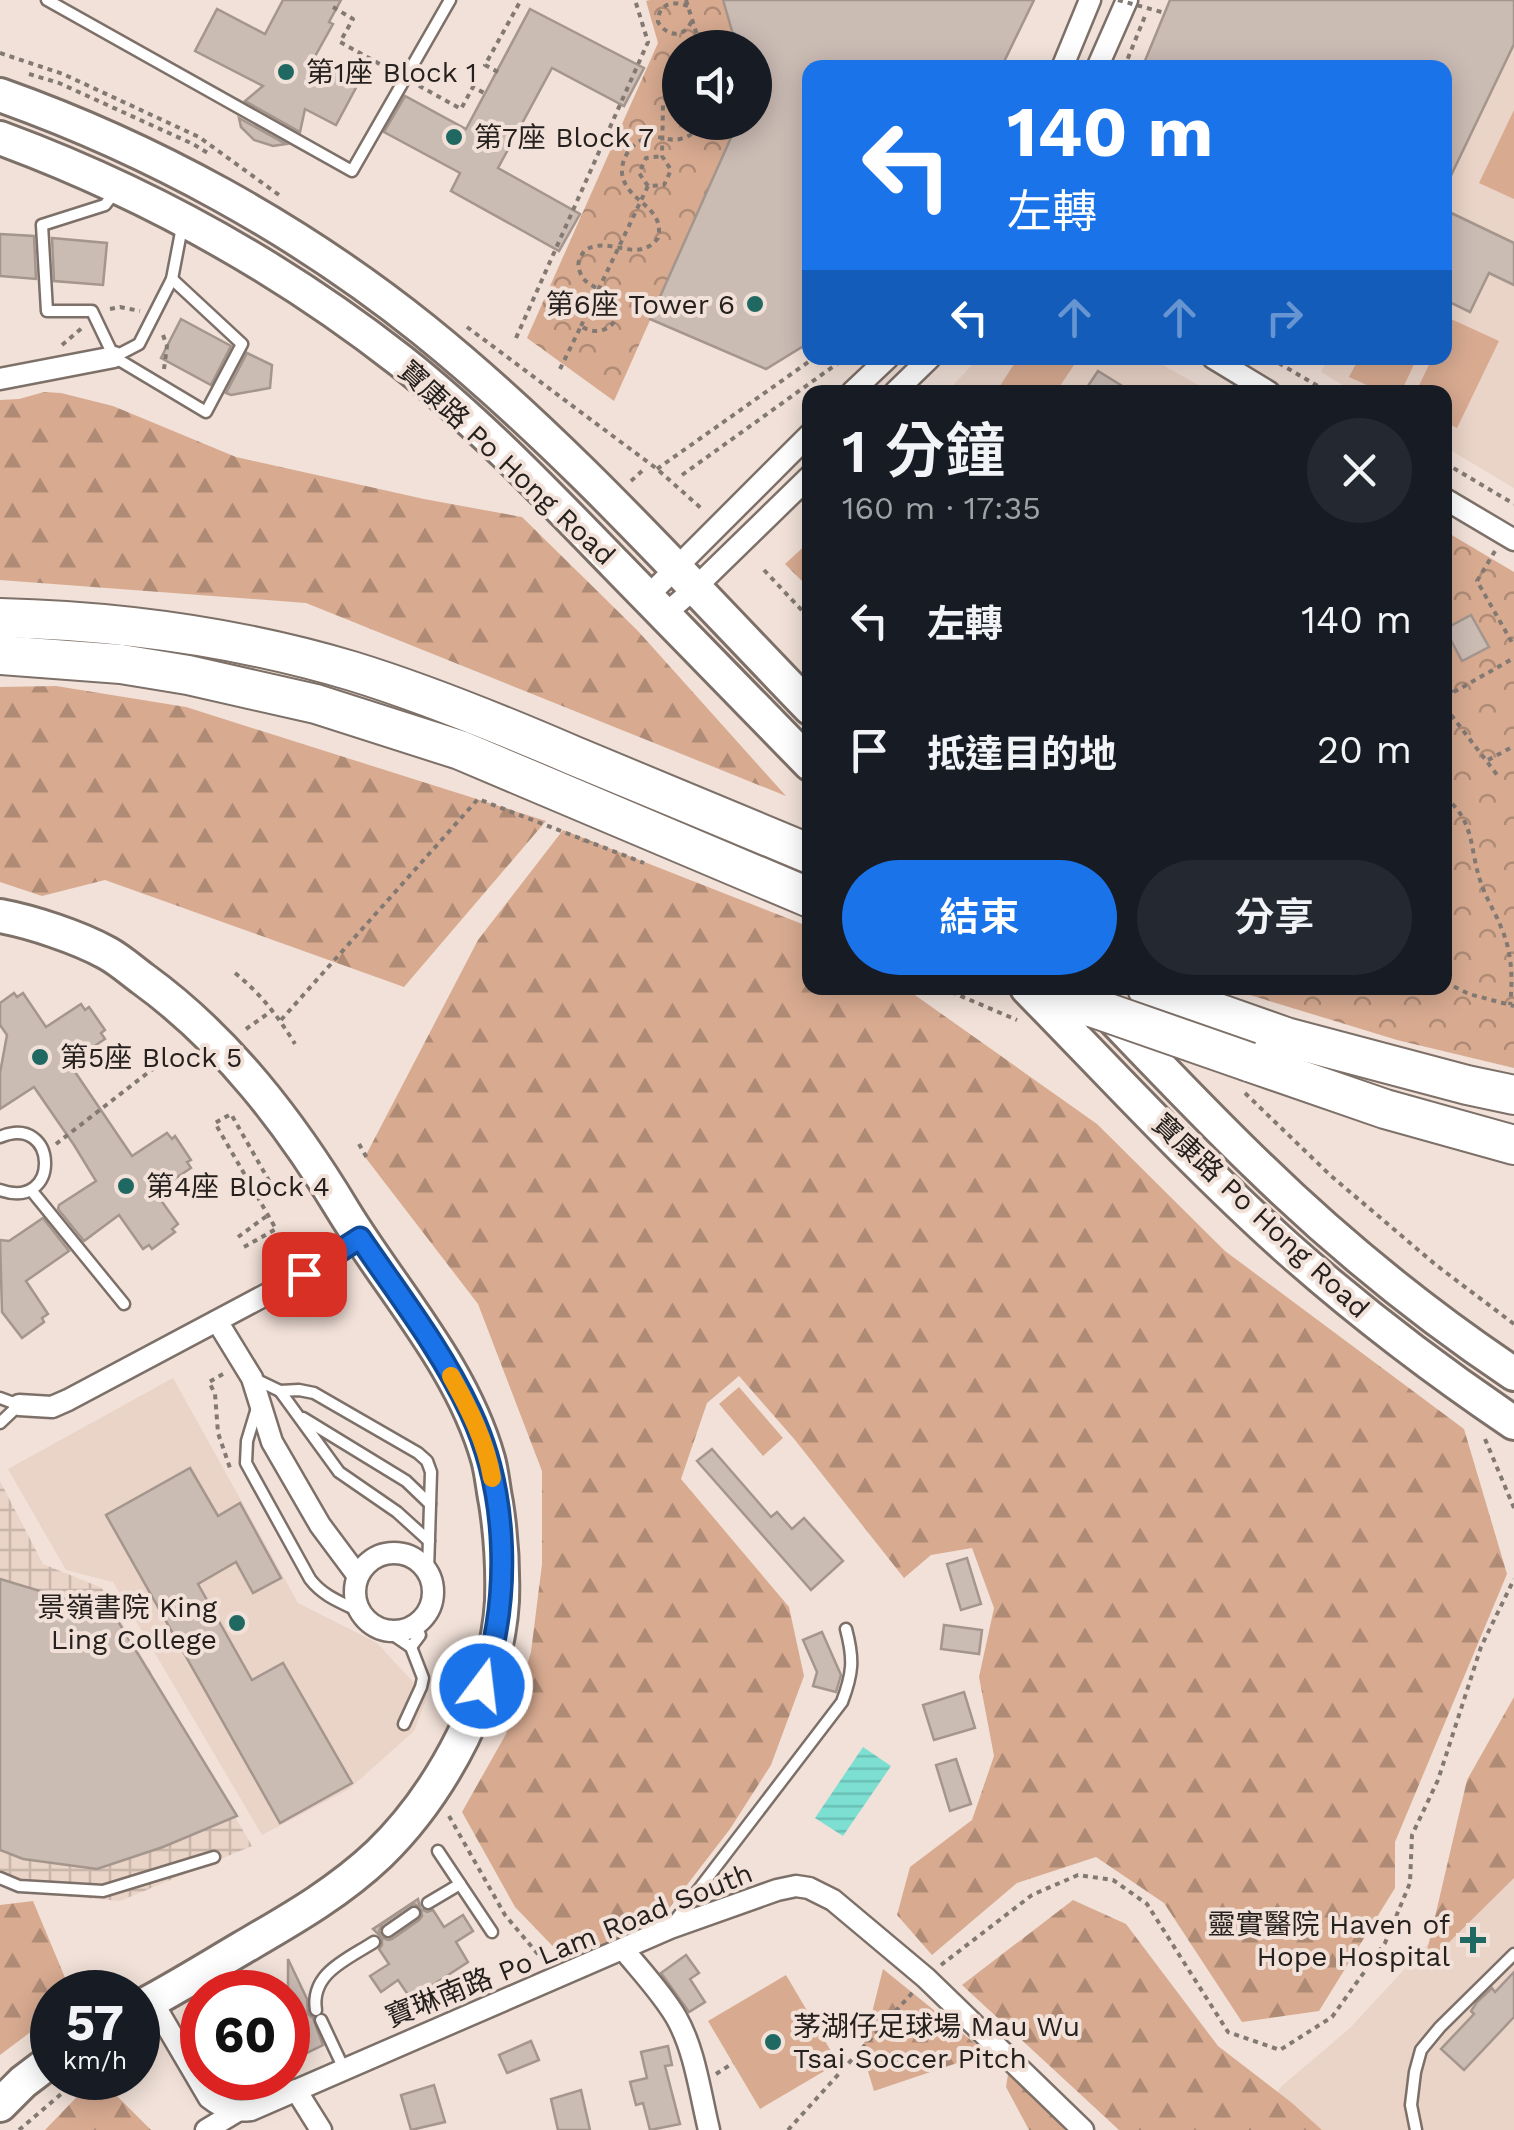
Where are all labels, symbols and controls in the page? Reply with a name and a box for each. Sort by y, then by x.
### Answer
map controls [662,30,772,140]
button: sound [662,30,772,140]
place label: 第1座 Block 1 [306,56,477,89]
marker: 第1座 Block 1 [275,61,297,83]
text: 140 m [1007,91,1213,173]
icon: left [842,100,972,230]
place label: 第7座 Block 7 [474,121,654,154]
marker: 第7座 Block 7 [443,126,465,148]
text: 左轉 [1007,185,1097,238]
place label: 第6座 Tower 6 [546,288,735,321]
icon: left [942,290,997,345]
icon: ahead [1047,290,1102,345]
icon: ahead [1152,290,1207,345]
icon: right [1257,290,1312,345]
marker: 第6座 Tower 6 [744,293,766,315]
street label: 寶康路 Po Hong Road [392,354,622,572]
text: 1 分鐘 [842,416,1005,487]
button: close [1307,418,1412,523]
text: 160 m · 17:35 [842,489,1041,527]
icon: left [842,593,897,648]
text: 140 m [1301,598,1412,642]
text: 左轉 [927,602,1003,646]
icon: arrive [842,723,897,778]
text: 20 m [1317,728,1412,772]
text: 抵達目的地 [927,732,1117,776]
button: 結束 [842,860,1117,975]
button: 分享 [1137,860,1412,975]
place label: 第5座 Block 5 [60,1041,242,1074]
marker: 第5座 Block 5 [29,1046,51,1068]
street label: 寶康路 Po Hong Road [1146,1107,1376,1325]
place label: 第4座 Block 4 [146,1170,330,1203]
marker: 第4座 Block 4 [115,1175,137,1197]
pin [262,1232,347,1317]
icon: arrive [277,1247,332,1302]
place label: 景嶺書院 King Ling College [37,1591,217,1656]
marker: 景嶺書院 King Ling College [226,1612,248,1634]
position arrow [430,1634,534,1738]
street label: 寶琳南路 Po Lam Road South [381,1856,757,2034]
place label: 靈實醫院 Haven of Hope Hospital [1208,1908,1450,1973]
marker: 靈實醫院 Haven of Hope Hospital [1460,1927,1486,1953]
speed limit sign: 60 [180,1970,310,2100]
text: 57 [66,1993,124,2052]
place label: 茅湖仔足球場 Mau Wu Tsai Soccer Pitch [793,2010,1080,2075]
marker: 茅湖仔足球場 Mau Wu Tsai Soccer Pitch [762,2031,784,2053]
text: km/h [63,2046,127,2075]

